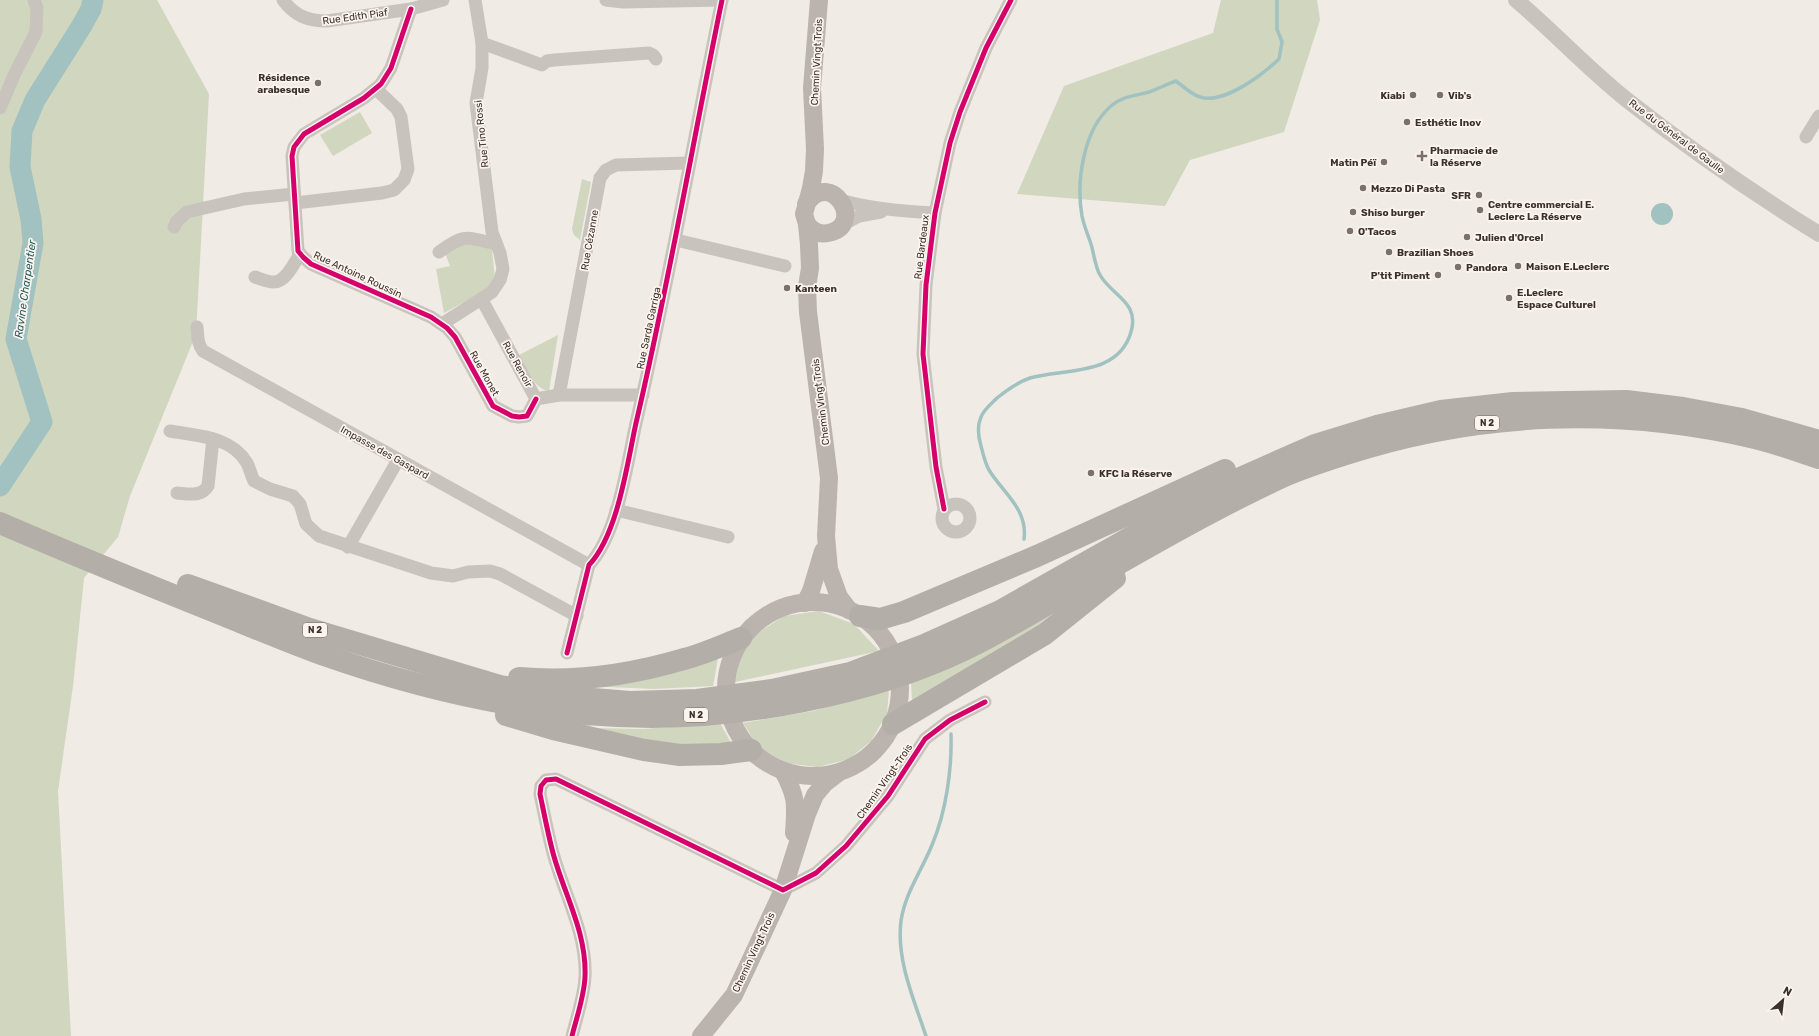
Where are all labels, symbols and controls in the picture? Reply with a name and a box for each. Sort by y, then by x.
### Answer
street label: Rue Edith Piaf [322,6,389,27]
street label: Chemin Vingt Trois [809,18,825,106]
place label: Résidence arabesque [257,72,310,96]
marker: Résidence arabesque [313,78,323,88]
place label: Kiabi [1380,90,1405,102]
marker: Kiabi [1408,90,1418,100]
marker: Vib's [1435,90,1445,100]
place label: Vib's [1448,90,1472,102]
street label: Rue du Général de Gaulle [1626,97,1727,177]
street label: Rue Tino Rossi [472,100,491,168]
marker: Esthétic Inov [1402,117,1412,127]
place label: Esthétic Inov [1415,117,1481,129]
place label: Pharmacie de la Réserve [1430,145,1498,169]
marker: Pharmacie de la Réserve [1417,151,1427,161]
place label: Matin Péï [1330,157,1377,169]
marker: Matin Péï [1379,157,1389,167]
marker: Mezzo Di Pasta [1358,183,1368,193]
place label: Mezzo Di Pasta [1371,183,1445,195]
place label: SFR [1451,190,1471,202]
marker: SFR [1474,190,1484,200]
place label: Centre commercial E. Leclerc La Réserve [1488,199,1594,223]
marker: Centre commercial E. Leclerc La Réserve [1475,205,1485,215]
marker: Shiso burger [1348,207,1358,217]
place label: Shiso burger [1361,207,1425,219]
street label: Rue Cézanne [579,209,601,271]
street label: Rue Bardeaux [912,214,932,280]
marker: O'Tacos [1345,226,1355,236]
place label: O'Tacos [1358,226,1397,238]
marker: Julien d'Orcel [1462,232,1472,242]
place label: Julien d'Orcel [1475,232,1544,244]
water label: Ravine Charpentier [12,238,39,339]
marker: Brazilian Shoes [1384,247,1394,257]
place label: Brazilian Shoes [1397,247,1474,259]
street label: Rue Antoine Roussin [311,249,404,301]
marker: Maison E.Leclerc [1513,261,1523,271]
place label: Maison E.Leclerc [1526,261,1609,273]
marker: Pandora [1453,262,1463,272]
place label: Pandora [1466,262,1508,274]
place label: P'tit Piment [1371,270,1430,282]
marker: P'tit Piment [1433,270,1443,280]
marker: Kanteen [782,283,792,293]
place label: Kanteen [795,283,837,295]
street label: Rue Sarda Garriga [634,286,664,370]
place label: E.Leclerc Espace Culturel [1517,287,1596,311]
marker: E.Leclerc Espace Culturel [1504,293,1514,303]
street label: Rue Renoir [500,339,535,390]
street label: Rue Monet [467,349,501,398]
street label: Chemin Vingt Trois [810,358,832,446]
road number: N 2 [1475,416,1499,430]
street label: Impasse des Gaspard [338,424,431,482]
marker: KFC la Réserve [1086,468,1096,478]
place label: KFC la Réserve [1099,468,1172,480]
road number: N 2 [303,623,327,637]
road number: N 2 [684,708,708,722]
street label: Chemin Vingt-Trois [854,742,915,821]
street label: Chemin Vingt Trois [730,910,778,994]
north arrow [1763,980,1803,1020]
text: N [1781,984,1794,999]

